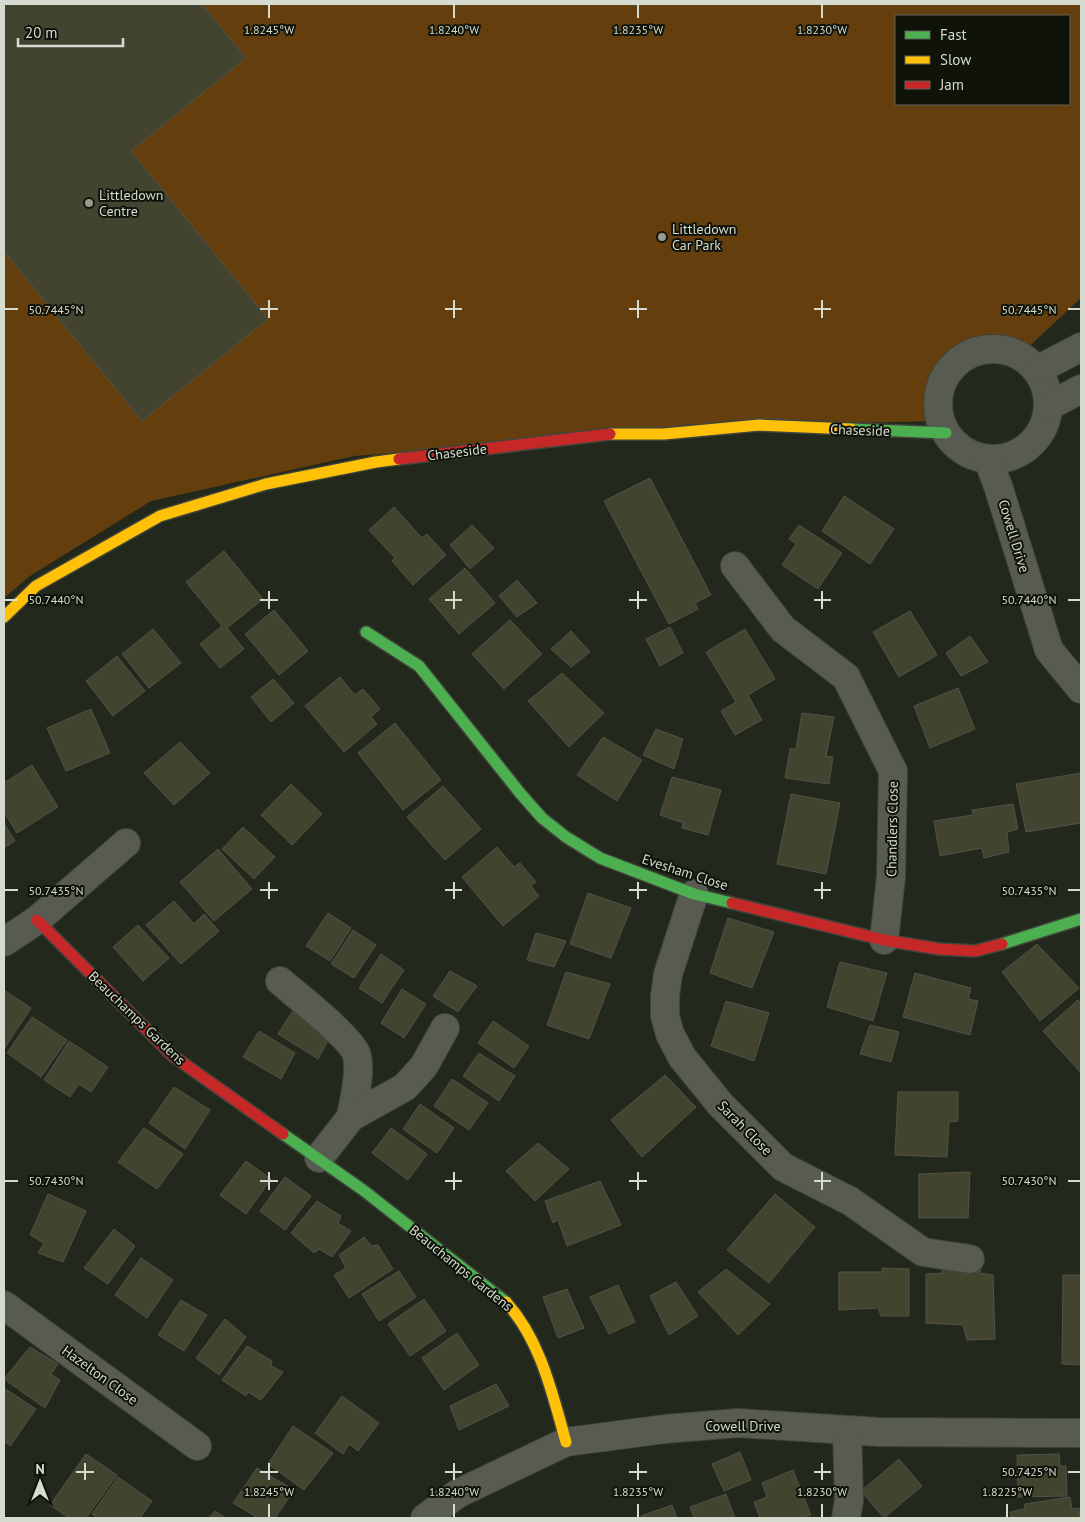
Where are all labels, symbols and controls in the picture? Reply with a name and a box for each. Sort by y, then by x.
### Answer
scale bar [18,15,122,47]
legend [895,15,1070,105]
text: 1.8245°W [244,22,294,37]
text: 1.8240°W [429,22,479,37]
text: 1.8235°W [613,22,663,37]
text: 1.8230°W [797,22,847,37]
text: 20 m [25,23,58,42]
text: Fast [940,25,967,44]
text: Slow [940,50,971,69]
text: Jam [939,75,964,94]
place label: Littledown Centre [99,186,164,220]
marker: Littledown Centre [83,197,95,209]
place label: Littledown Car Park [672,220,737,254]
marker: Littledown Car Park [656,231,668,243]
text: 50.7445°N [29,302,83,317]
text: 50.7445°N [1002,302,1056,317]
street label: Chaseside [830,420,890,440]
street label: Chaseside [426,439,488,465]
street label: Cowell Drive [994,497,1034,575]
text: 50.7440°N [29,592,83,607]
text: 50.7440°N [1002,592,1056,607]
street label: Chandlers Close [882,781,902,877]
street label: Evesham Close [640,850,730,894]
text: 50.7435°N [29,883,83,898]
text: 50.7435°N [1002,883,1056,898]
street label: Beauchamps Gardens [85,967,189,1069]
street label: Sarah Close [714,1097,776,1159]
text: 50.7430°N [29,1173,83,1188]
text: 50.7430°N [1002,1173,1056,1188]
street label: Beauchamps Gardens [406,1221,516,1315]
street label: Hazelton Close [58,1341,142,1409]
street label: Cowell Drive [705,1417,781,1435]
north arrow [15,1457,65,1507]
text: N [35,1460,45,1478]
text: 50.7425°N [1002,1464,1056,1479]
text: 1.8245°W [244,1484,294,1499]
text: 1.8240°W [429,1484,479,1499]
text: 1.8235°W [613,1484,663,1499]
text: 1.8230°W [797,1484,847,1499]
text: 1.8225°W [982,1484,1032,1499]

